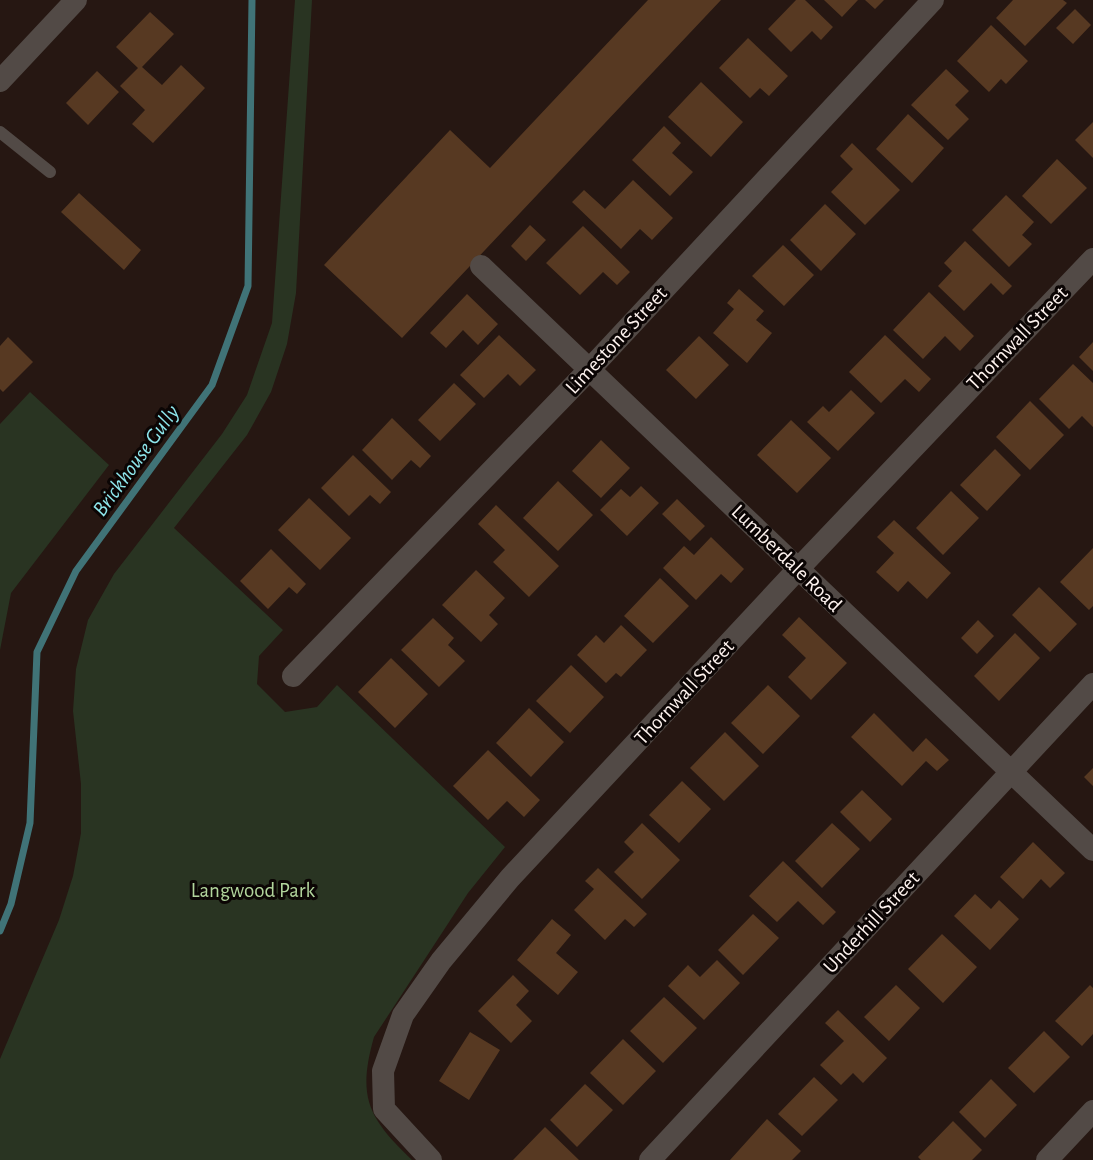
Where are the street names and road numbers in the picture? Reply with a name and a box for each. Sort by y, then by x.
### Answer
street label: Thornwall Street [963,282,1072,394]
street label: Limestone Street [562,283,671,398]
street label: Lumberdale Road [728,501,846,616]
street label: Thornwall Street [631,636,738,749]
street label: Underhill Street [819,867,924,977]

